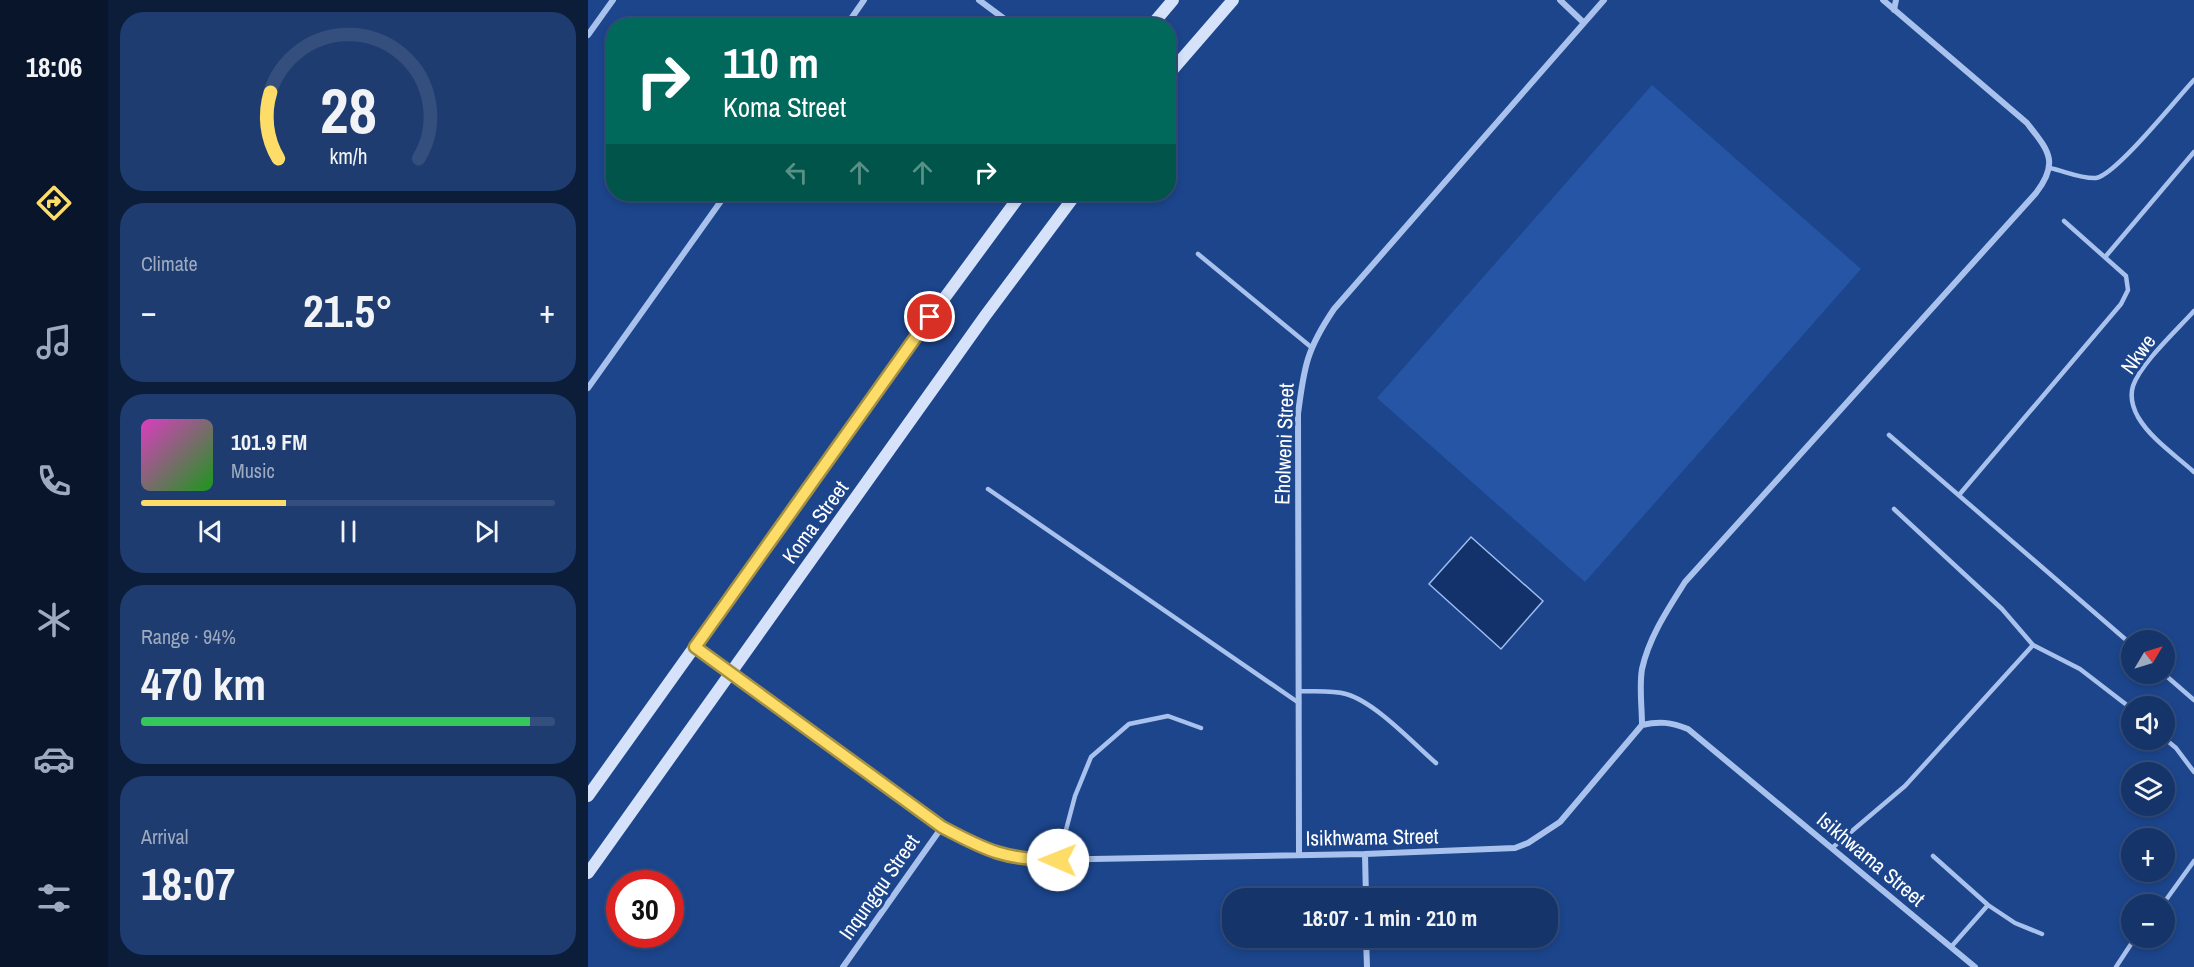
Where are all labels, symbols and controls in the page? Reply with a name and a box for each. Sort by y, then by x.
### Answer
text: 110 m [723,35,819,91]
icon: right [624,42,702,120]
text: 18:06 [26,49,82,85]
text: 28 [320,68,376,152]
text: Koma Street [723,89,846,125]
text: km/h [329,142,367,171]
icon: left [780,156,813,189]
icon: ahead [843,156,876,189]
icon: ahead [906,156,939,189]
icon: right [969,156,1002,189]
icon: directions [33,182,75,224]
text: Climate [141,250,198,277]
text: 21.5° [303,280,393,341]
text: − [141,289,157,333]
text: + [539,289,555,333]
pin [904,291,955,342]
icon: arrive [913,300,946,333]
icon: music [33,321,75,363]
street label: Nkwe [2114,328,2162,380]
street label: Eholweni Street [1267,383,1301,505]
text: 101.9 FM [231,427,307,457]
text: Music [231,457,275,484]
icon: phone [33,460,75,502]
street label: Koma Street [775,475,855,569]
icon: previous [194,515,227,548]
icon: pause [332,515,365,548]
icon: next [470,515,503,548]
icon: climate [33,599,75,641]
text: Range · 94% [141,623,236,650]
north arrow [2121,630,2175,684]
map controls [2121,630,2175,948]
text: 470 km [141,653,266,714]
button: sound [2121,696,2175,750]
icon: car [33,738,75,780]
button: layers [2121,762,2175,816]
street label: Isikhwama Street [1811,805,1931,913]
street label: Isikhwama Street [1305,821,1439,853]
text: Arrival [141,823,188,850]
street label: Inqungqu Street [832,828,926,946]
position arrow [1026,828,1090,892]
button: + [2121,828,2175,882]
text: 18:07 [141,853,235,914]
speed limit sign: 30 [606,870,684,948]
icon: filters [33,877,75,919]
button: − [2121,894,2175,948]
text: 18:07 · 1 min · 210 m [1303,903,1477,933]

